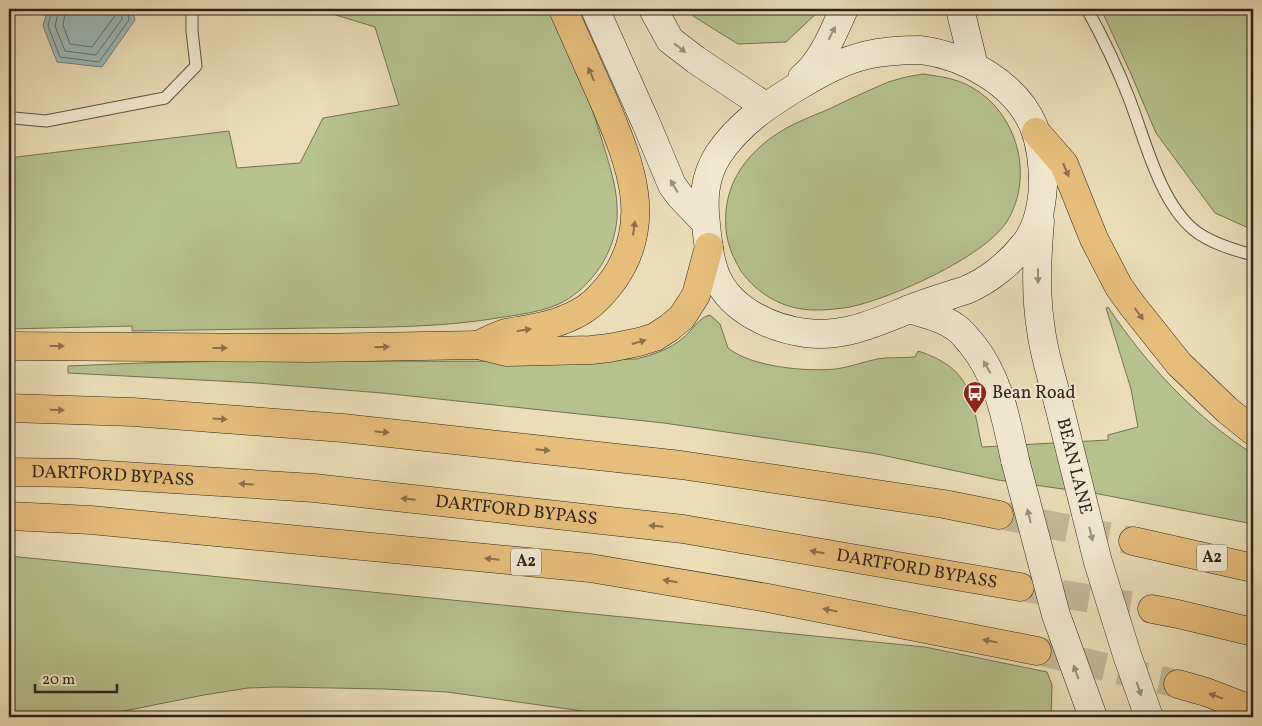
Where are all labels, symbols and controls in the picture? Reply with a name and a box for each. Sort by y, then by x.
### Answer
one-way arrow [828,26,836,40]
one-way arrow [673,43,687,53]
one-way arrow [587,67,595,81]
one-way arrow [1062,163,1070,177]
one-way arrow [669,180,678,193]
one-way arrow [630,220,638,236]
one-way arrow [1034,268,1042,284]
one-way arrow [1134,307,1144,321]
one-way arrow [516,326,532,334]
one-way arrow [631,338,647,346]
one-way arrow [50,342,66,350]
one-way arrow [375,343,391,351]
one-way arrow [212,344,228,352]
one-way arrow [983,360,992,374]
bus stop icon: Bean Road [962,380,988,414]
place label: Bean Road [992,381,1076,406]
one-way arrow [50,406,66,414]
one-way arrow [212,415,228,423]
street label: BEAN LANE [1050,415,1098,517]
one-way arrow [374,428,390,436]
one-way arrow [535,446,551,454]
street label: DARTFORD BYPASS [31,460,195,493]
one-way arrow [238,479,254,487]
street label: DARTFORD BYPASS [434,489,599,532]
one-way arrow [399,495,415,503]
one-way arrow [1025,508,1033,523]
one-way arrow [648,522,664,530]
one-way arrow [1087,527,1095,542]
street label: DARTFORD BYPASS [834,543,999,595]
road number: A2 [1197,544,1227,572]
one-way arrow [808,547,824,555]
road number: A2 [511,548,541,576]
one-way arrow [483,554,499,562]
one-way arrow [662,577,678,585]
one-way arrow [823,606,838,614]
one-way arrow [981,637,997,645]
scale bar [35,661,118,693]
one-way arrow [1071,664,1079,679]
text: 20 m [42,670,75,691]
one-way arrow [1136,682,1143,697]
one-way arrow [1208,692,1223,700]

